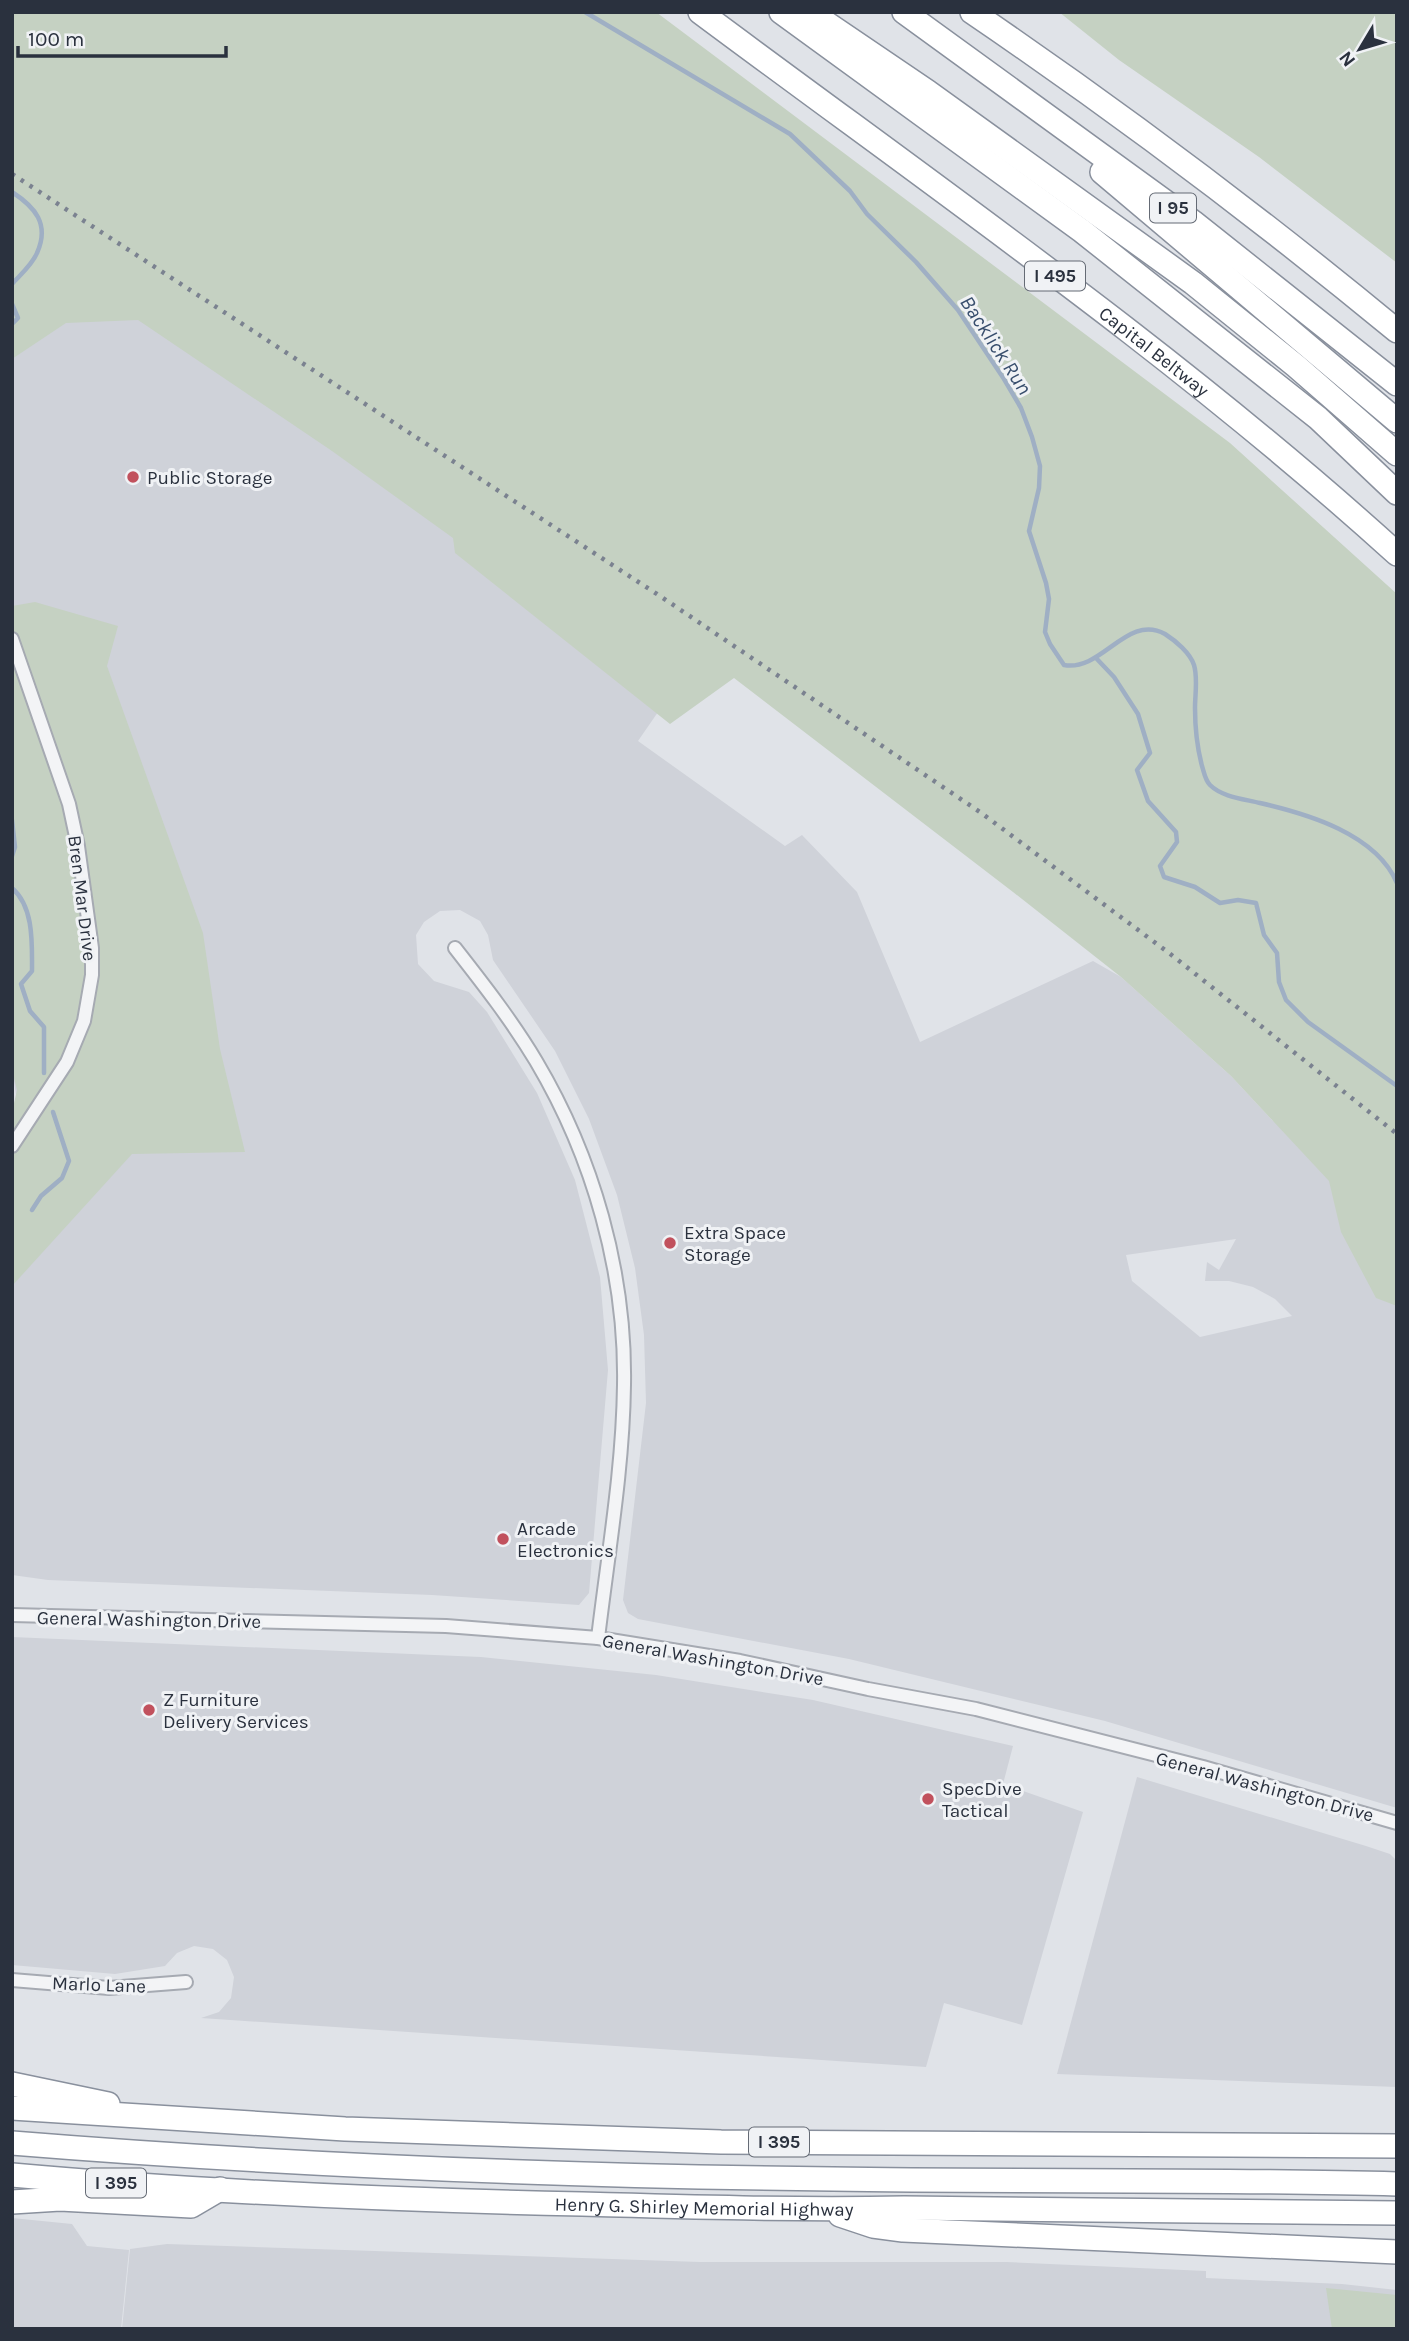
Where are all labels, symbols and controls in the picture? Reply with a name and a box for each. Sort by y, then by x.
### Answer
scale bar [18,14,226,58]
north arrow [1325,14,1395,84]
text: 100 m [28,27,85,51]
text: N [1335,47,1360,71]
road number: I 95 [1150,194,1196,223]
road number: I 495 [1025,262,1085,290]
water label: Backlick Run [955,291,1037,399]
street label: Capital Beltway [1094,302,1213,402]
place label: Public Storage [147,467,272,489]
marker: Public Storage [125,469,141,485]
street label: Bren Mar Drive [63,834,101,962]
place label: Extra Space Storage [684,1222,786,1266]
marker: Extra Space Storage [662,1235,678,1251]
place label: Arcade Electronics [517,1518,614,1562]
marker: Arcade Electronics [495,1531,511,1547]
street label: General Washington Drive [37,1607,261,1633]
street label: General Washington Drive [600,1630,825,1690]
place label: Z Furniture Delivery Services [163,1689,309,1733]
marker: Z Furniture Delivery Services [141,1702,157,1718]
street label: General Washington Drive [1154,1747,1376,1827]
place label: SpecDive Tactical [942,1778,1022,1822]
marker: SpecDive Tactical [920,1791,936,1807]
street label: Marlo Lane [52,1972,146,1998]
road number: I 395 [749,2128,809,2156]
road number: I 395 [86,2168,146,2197]
street label: Henry G. Shirley Memorial Highway [554,2193,854,2221]

